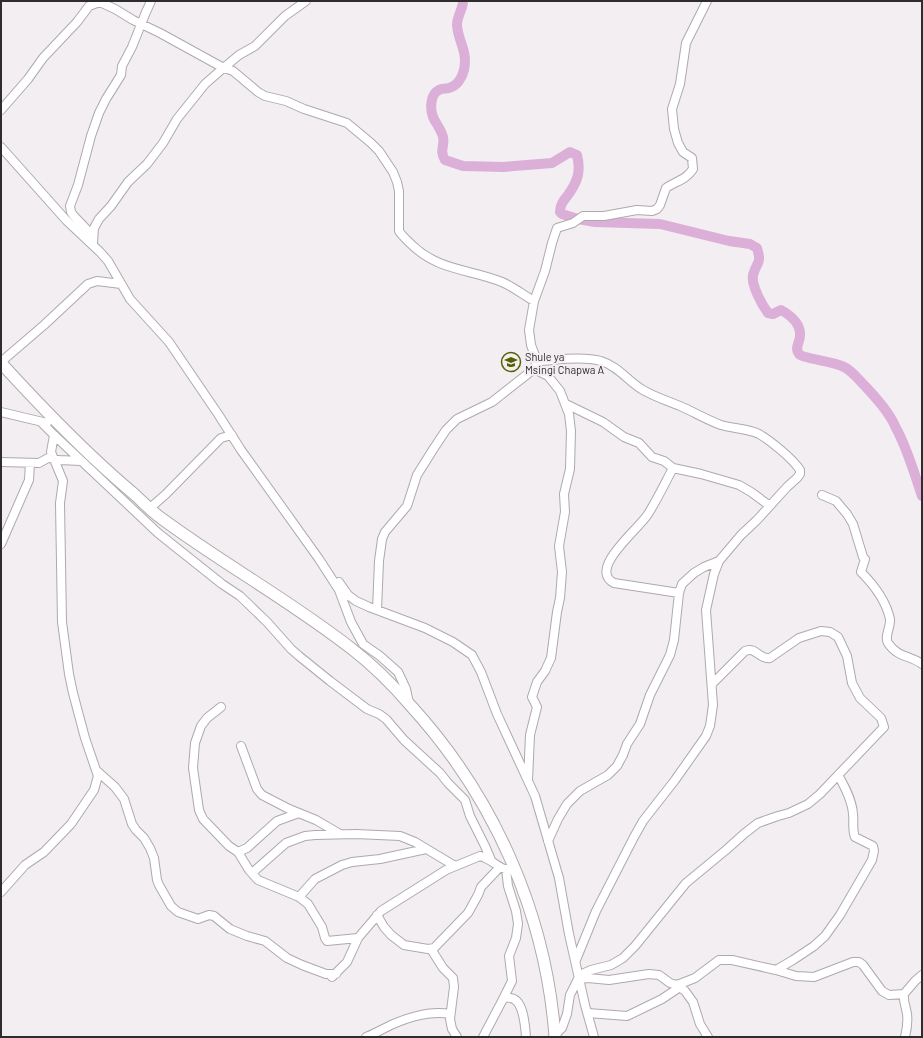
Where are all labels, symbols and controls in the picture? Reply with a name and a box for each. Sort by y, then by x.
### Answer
place label: Shule ya Msingi Chapwa A [525,350,605,376]
school or university icon: Shule ya Msingi Chapwa A [500,351,522,373]

